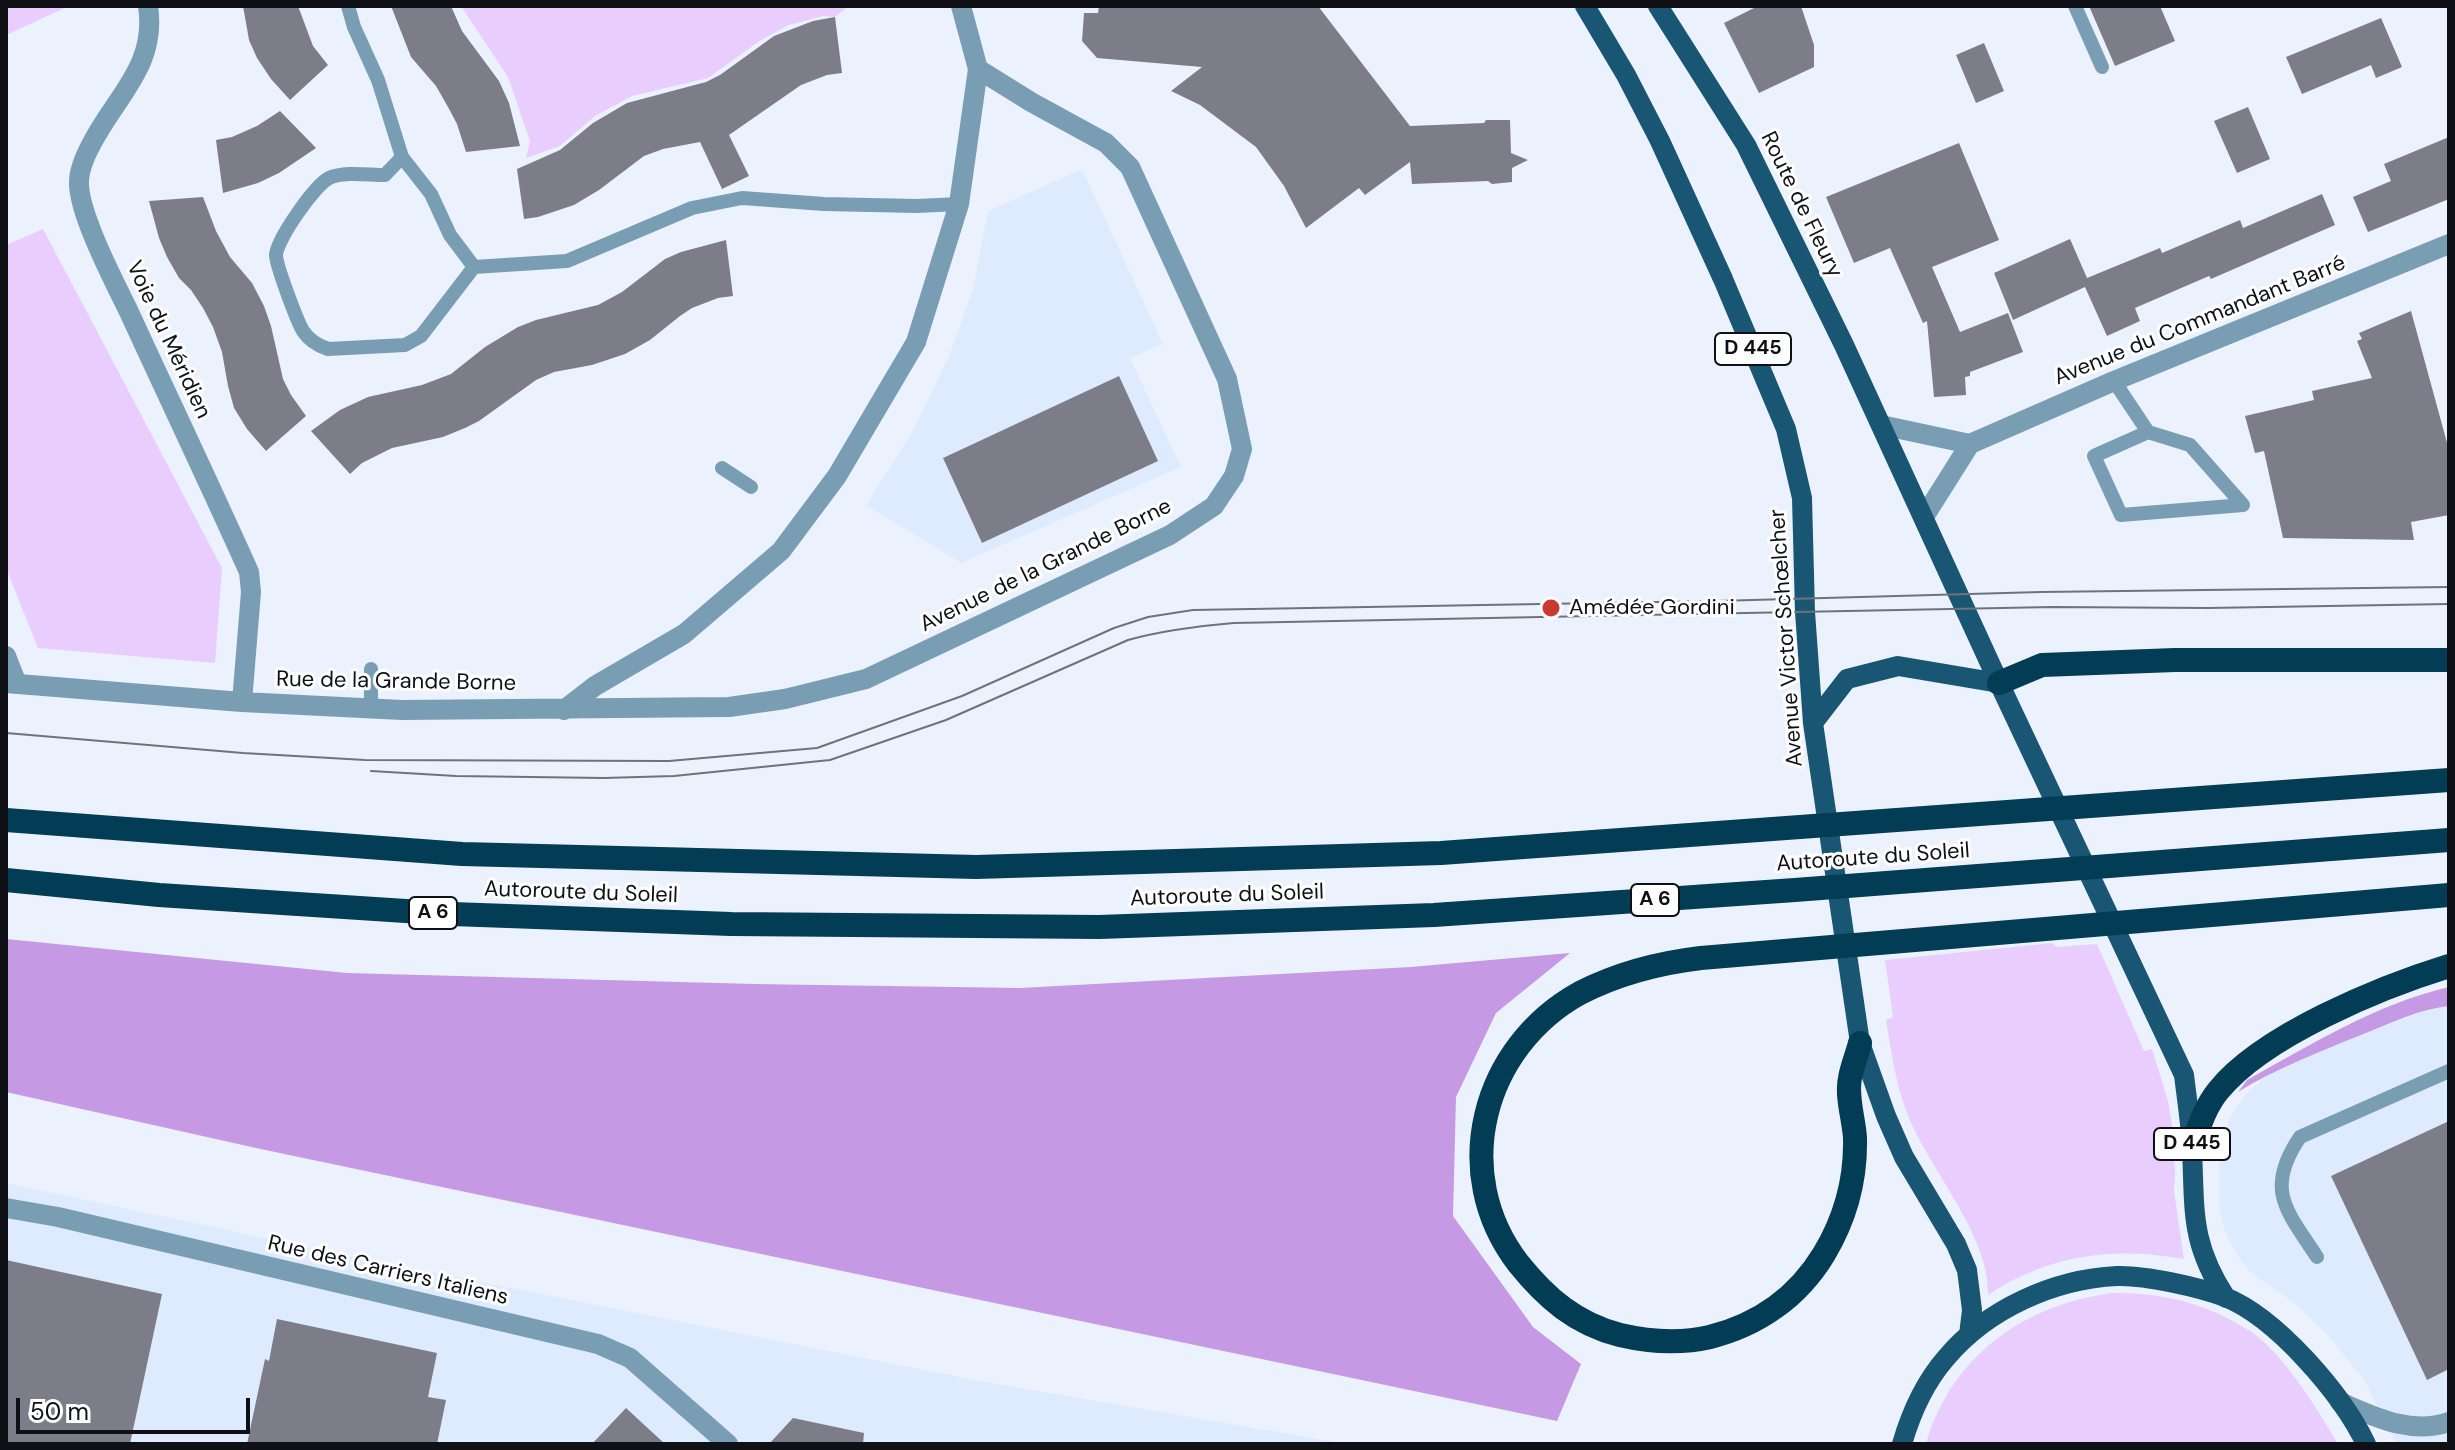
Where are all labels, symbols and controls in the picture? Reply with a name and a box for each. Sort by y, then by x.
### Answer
street label: Route de Fleury [1754,128,1848,282]
street label: Avenue du Commandant Barré [2050,250,2350,392]
street label: Voie du Méridien [120,257,216,423]
road number: D 445 [1715,333,1791,365]
street label: Avenue de la Grande Borne [916,494,1176,638]
street label: Avenue Victor Schœlcher [1765,508,1809,768]
place label: Amédée Gordini [1569,595,1735,621]
marker: Amédée Gordini [1540,597,1562,619]
street label: Rue de la Grande Borne [276,667,516,697]
street label: Autoroute du Soleil [1775,838,1971,878]
street label: Autoroute du Soleil [484,876,678,910]
street label: Autoroute du Soleil [1130,879,1324,913]
road number: A 6 [1631,884,1679,916]
road number: A 6 [409,897,457,929]
road number: D 445 [2154,1128,2230,1160]
street label: Rue des Carriers Italiens [265,1230,511,1312]
scale bar [20,1382,254,1432]
text: 50 m [30,1396,89,1427]

